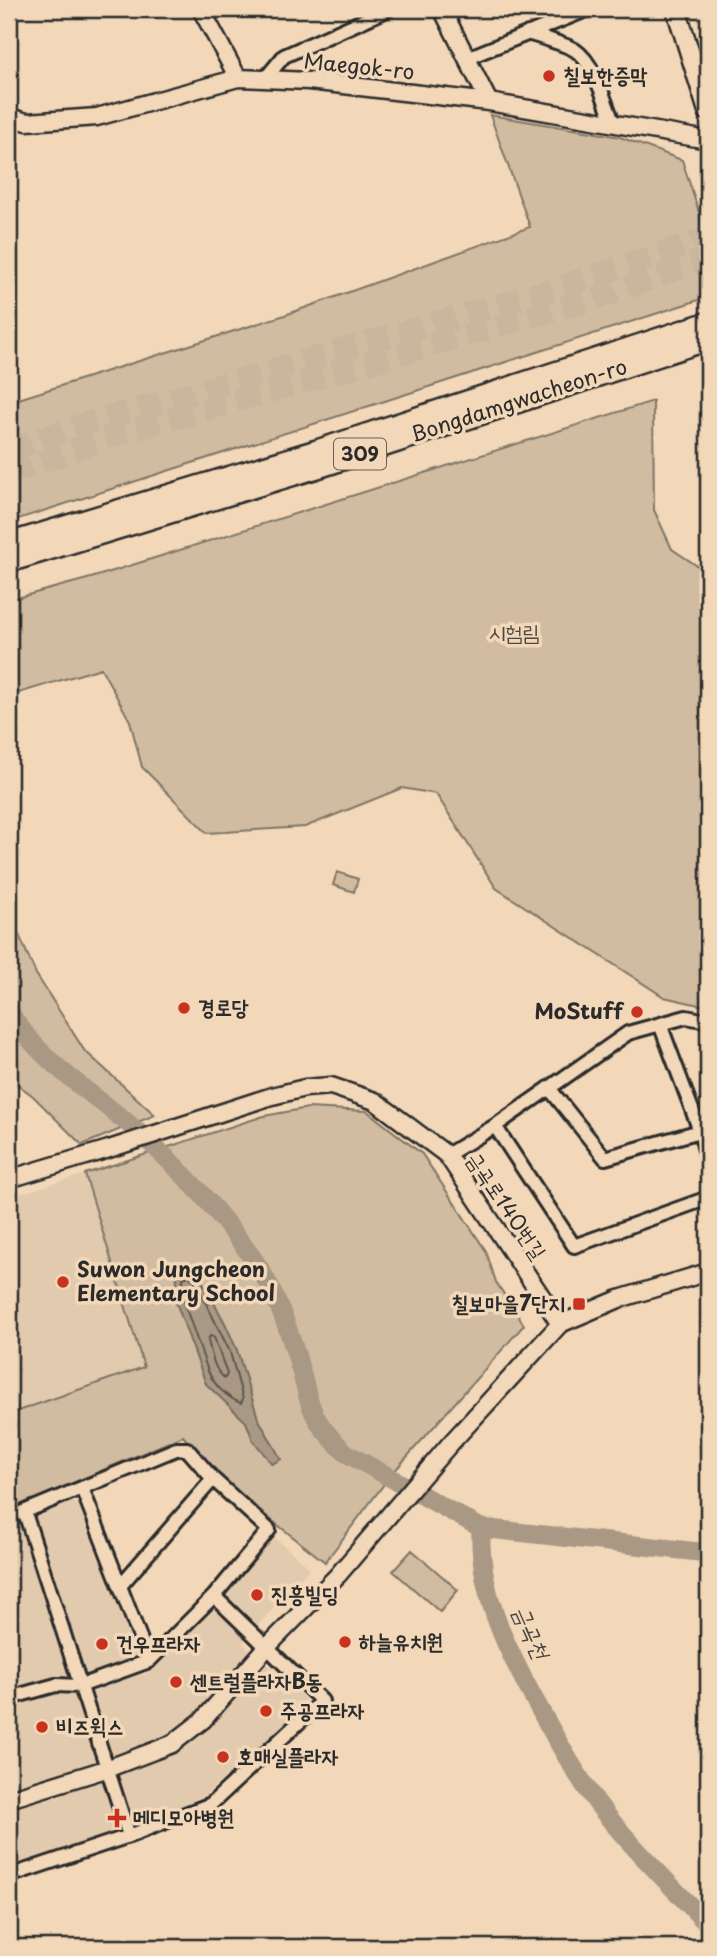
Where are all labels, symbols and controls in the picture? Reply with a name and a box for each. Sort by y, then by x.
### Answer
street label: Maegok-ro [302,43,416,87]
place label: 칠보한증막 [563,58,648,90]
marker: 칠보한증막 [541,68,557,84]
street label: Bongdamgwacheon-ro [406,349,631,449]
road number: 309 [334,438,386,470]
park label: 시험림 [489,615,539,647]
place label: 경로당 [198,990,249,1022]
place label: MoStuff [534,994,625,1026]
marker: 경로당 [176,1000,192,1016]
marker: MoStuff [629,1004,645,1020]
street label: 금곡로140번길 [460,1145,555,1265]
place label: Suwon Jungcheon Elementary School [77,1252,275,1308]
marker: Suwon Jungcheon Elementary School [55,1274,71,1290]
place label: 칠보마을7단지 [452,1286,565,1318]
marker: 칠보마을7단지 [571,1296,587,1312]
place label: 진흥빌딩 [271,1577,339,1609]
marker: 진흥빌딩 [249,1587,265,1603]
water label: 금곡천 [505,1599,561,1666]
place label: 하늘유치원 [358,1624,444,1656]
place label: 건우프라자 [116,1626,201,1658]
marker: 하늘유치원 [337,1634,353,1650]
marker: 건우프라자 [94,1636,110,1652]
place label: 센트럴플라자B동 [189,1664,323,1696]
marker: 센트럴플라자B동 [168,1674,184,1690]
place label: 주공프라자 [280,1693,365,1725]
marker: 주공프라자 [258,1703,274,1719]
place label: 비즈윅스 [56,1709,124,1741]
marker: 비즈윅스 [34,1719,50,1735]
place label: 호매실플라자 [237,1739,338,1771]
marker: 호매실플라자 [215,1749,231,1765]
place label: 메디모아병원 [133,1800,234,1832]
marker: 메디모아병원 [107,1808,127,1828]

